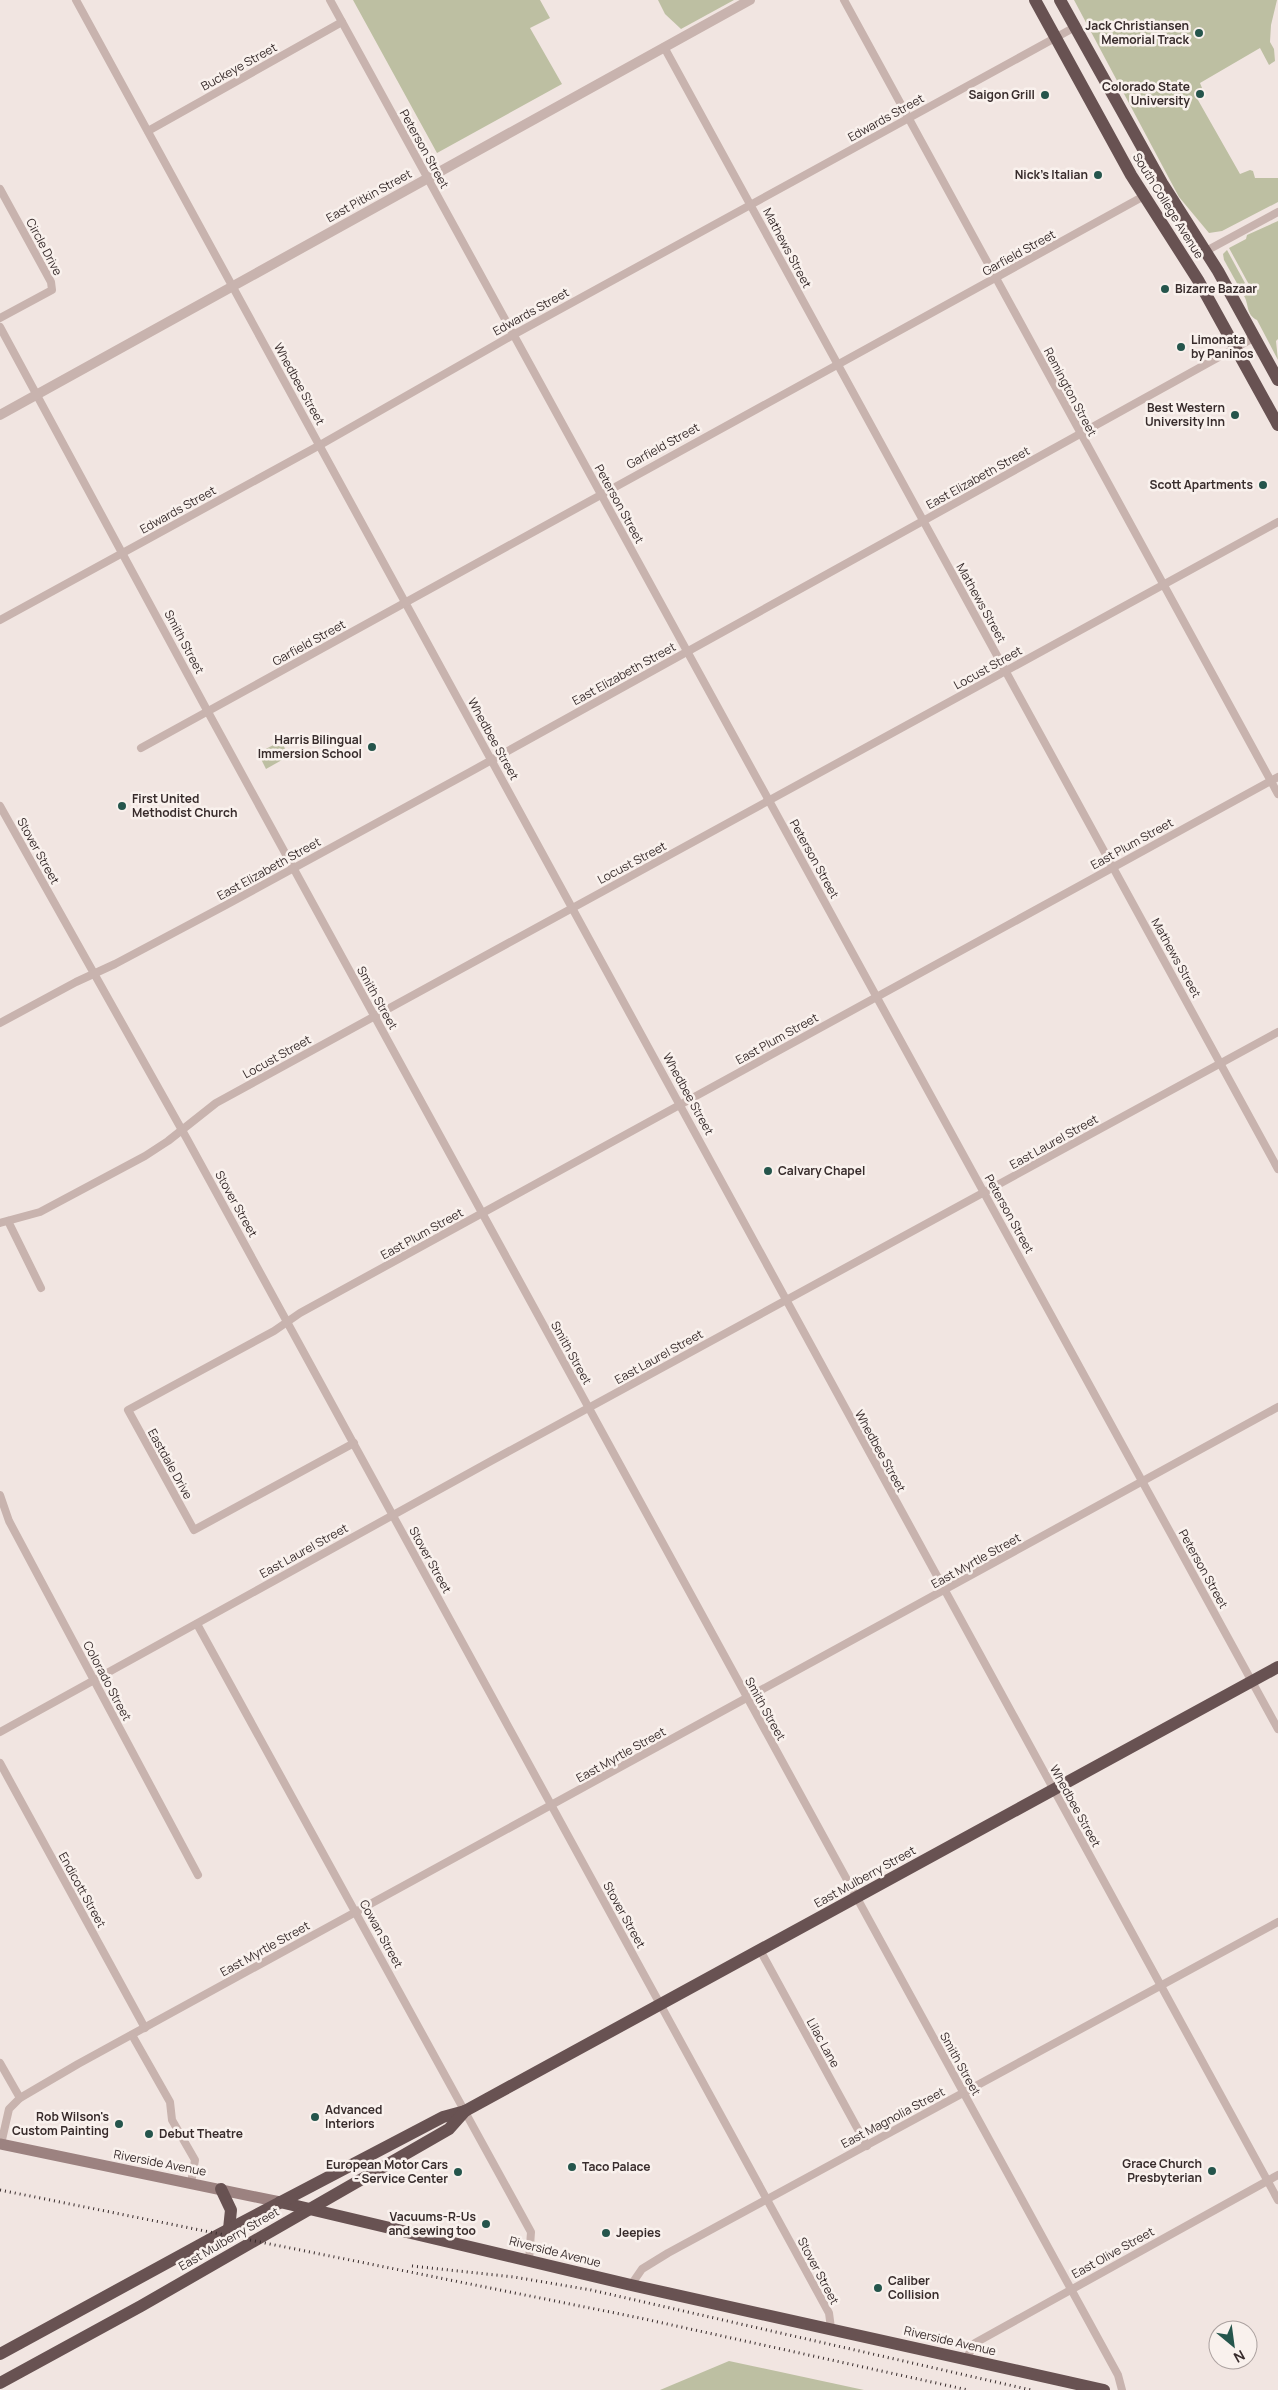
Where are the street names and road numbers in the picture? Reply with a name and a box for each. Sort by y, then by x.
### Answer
street label: Buckeye Street [198,39,280,95]
street label: Edwards Street [845,89,927,146]
street label: Peterson Street [396,106,453,192]
street label: South College Avenue [1129,150,1208,262]
street label: East Pitkin Street [323,165,415,226]
street label: Mathews Street [759,205,816,291]
street label: Circle Drive [22,215,67,278]
street label: Garfield Street [979,225,1059,280]
street label: Edwards Street [490,283,572,340]
street label: Whedbee Street [270,340,329,428]
street label: Remington Street [1040,344,1101,439]
street label: Garfield Street [623,418,703,473]
street label: East Elizabeth Street [923,442,1033,513]
street label: Peterson Street [591,461,648,547]
street label: Edwards Street [137,481,219,538]
street label: Mathews Street [953,560,1010,646]
street label: Smith Street [161,607,208,677]
street label: Garfield Street [269,615,349,670]
street label: East Elizabeth Street [569,638,679,709]
street label: Locust Street [951,642,1025,693]
street label: Whedbee Street [464,695,523,783]
street label: Stover Street [13,814,64,887]
street label: East Plum Street [1087,814,1176,873]
street label: Peterson Street [786,816,843,902]
street label: East Elizabeth Street [214,833,324,904]
street label: Locust Street [594,837,669,888]
street label: Mathews Street [1148,915,1205,1001]
street label: Smith Street [353,963,402,1033]
street label: East Plum Street [732,1009,821,1068]
street label: Locust Street [240,1031,314,1082]
street label: Whedbee Street [659,1050,718,1138]
street label: East Laurel Street [1007,1110,1101,1173]
street label: Stover Street [211,1167,262,1240]
street label: Peterson Street [981,1171,1038,1257]
street label: East Plum Street [377,1204,466,1263]
street label: Smith Street [547,1318,596,1388]
street label: East Laurel Street [612,1325,706,1388]
street label: Whedbee Street [851,1407,910,1495]
street label: Eastdale Drive [144,1425,197,1502]
street label: East Laurel Street [257,1519,351,1582]
street label: Stover Street [405,1523,456,1596]
street label: Peterson Street [1175,1526,1232,1612]
street label: East Myrtle Street [928,1529,1024,1592]
street label: Colorado Street [79,1638,136,1724]
street label: Smith Street [741,1674,790,1744]
street label: East Myrtle Street [573,1723,669,1786]
street label: Whedbee Street [1046,1762,1105,1850]
street label: East Mulberry Street [811,1841,919,1912]
street label: Endicott Street [55,1849,110,1931]
street label: Stover Street [599,1878,650,1951]
street label: Cowan Street [356,1897,407,1971]
street label: East Myrtle Street [217,1917,313,1980]
street label: Lilac Lane [803,2015,844,2071]
street label: Smith Street [936,2029,985,2099]
street label: East Magnolia Street [838,2083,948,2152]
street label: Riverside Avenue [112,2145,208,2180]
street label: East Mulberry Street [175,2203,282,2274]
street label: East Olive Street [1068,2223,1157,2282]
street label: Riverside Avenue [507,2232,603,2271]
street label: Stover Street [794,2234,843,2307]
street label: Riverside Avenue [902,2322,998,2359]

